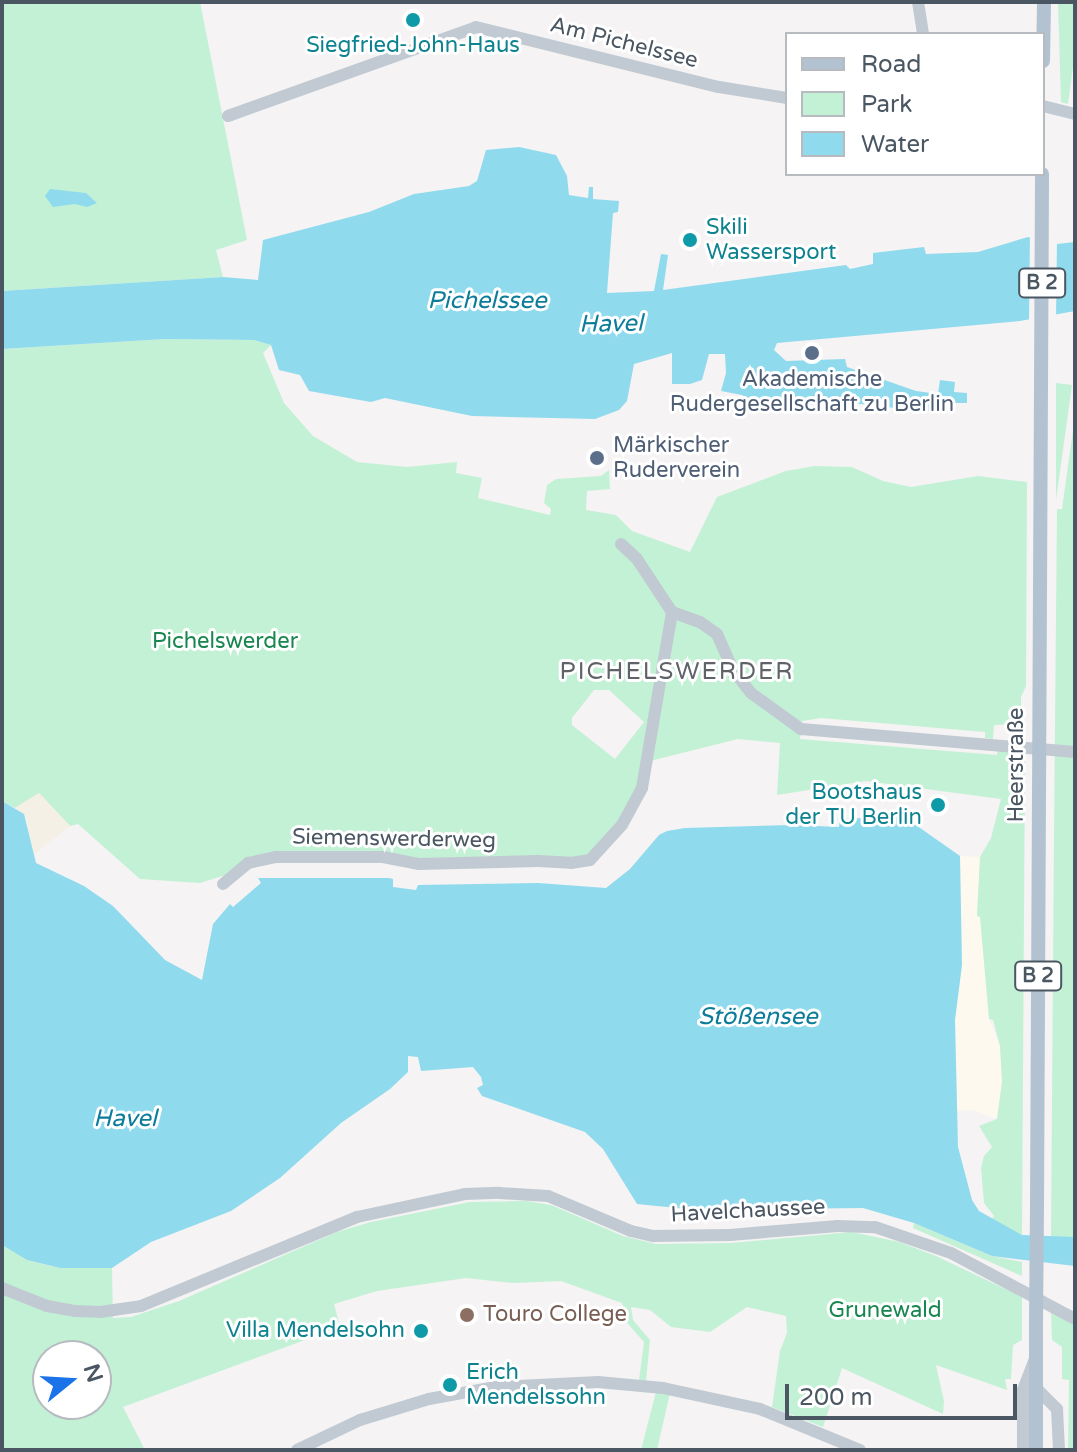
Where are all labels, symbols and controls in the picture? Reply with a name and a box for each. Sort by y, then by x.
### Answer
marker: Siegfried-John-Haus [404,11,422,29]
street label: Am Pichelssee [547,12,701,74]
legend [785,32,1045,176]
place label: Siegfried-John-Haus [306,33,520,59]
text: Road [861,50,921,79]
text: Park [861,90,912,119]
text: Water [861,130,929,159]
place label: Skili Wassersport [706,214,836,266]
marker: Skili Wassersport [681,231,699,249]
road number: B 2 [1018,267,1066,299]
water label: Pichelssee [427,287,547,315]
water label: Havel [579,309,643,339]
marker: Akademische Rudergesellschaft zu Berlin [803,344,821,362]
place label: Akademische Rudergesellschaft zu Berlin [670,366,954,418]
place label: Märkischer Ruderverein [613,432,740,484]
marker: Märkischer Ruderverein [588,449,606,467]
park label: Pichelswerder [152,629,298,655]
district label: PICHELSWERDER [560,658,794,686]
street label: Heerstraße [1004,707,1030,823]
place label: Bootshaus der TU Berlin [785,779,922,830]
marker: Bootshaus der TU Berlin [929,796,947,814]
street label: Siemenswerderweg [292,824,496,854]
road number: B 2 [1014,960,1062,992]
water label: Stößensee [698,1003,818,1031]
water label: Havel [93,1105,157,1133]
street label: Havelchaussee [670,1194,826,1228]
park label: Grunewald [828,1298,942,1324]
place label: Touro College [483,1302,627,1328]
marker: Touro College [458,1306,476,1324]
place label: Villa Mendelsohn [226,1318,405,1344]
marker: Villa Mendelsohn [412,1322,430,1340]
north arrow [32,1340,112,1420]
place label: Erich Mendelssohn [466,1359,606,1410]
text: N [78,1361,108,1386]
scale bar [789,1368,1021,1418]
marker: Erich Mendelssohn [441,1376,459,1394]
text: 200 m [799,1383,873,1412]

